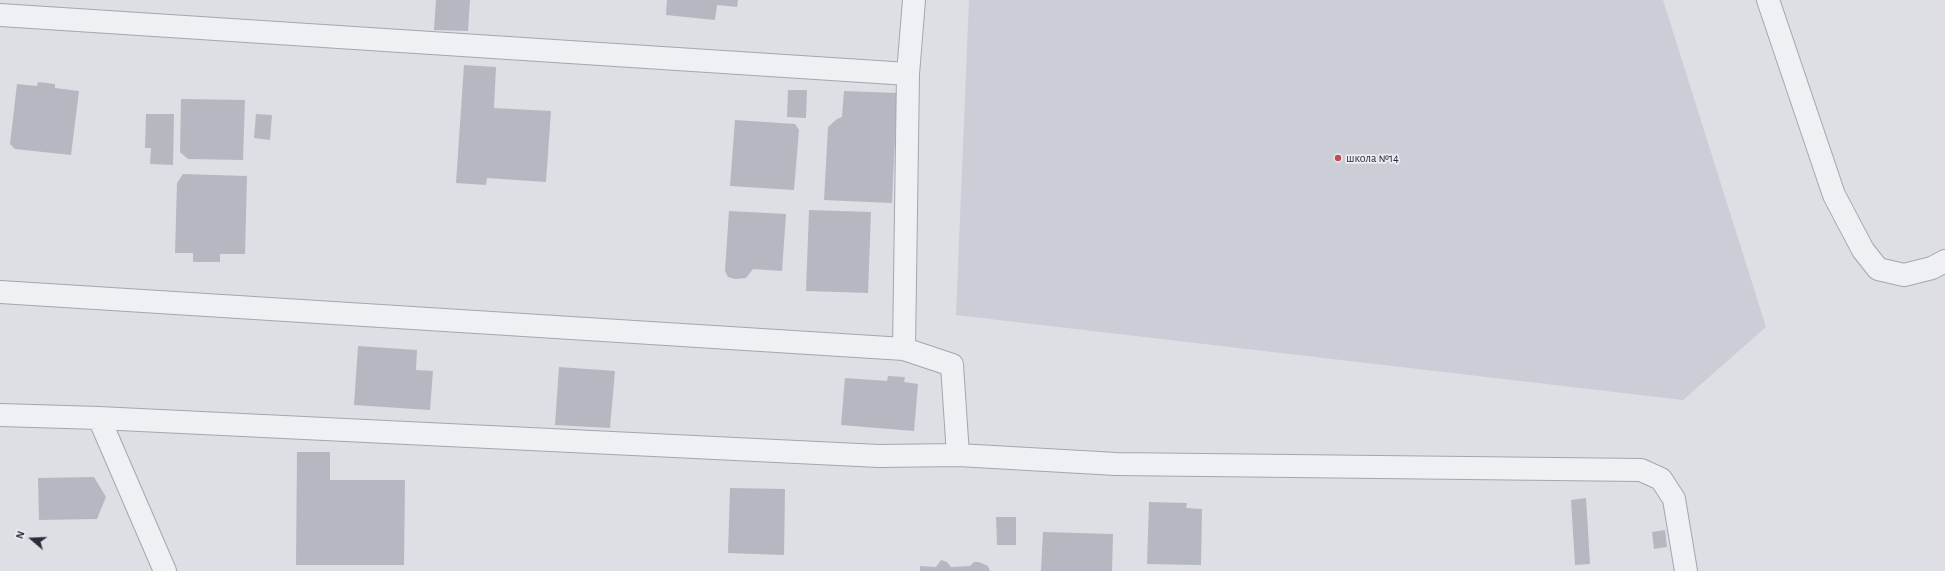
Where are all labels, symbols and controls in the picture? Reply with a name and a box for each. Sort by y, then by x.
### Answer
place label: школа №14 [1346,151,1399,165]
marker: школа №14 [1333,153,1343,163]
north arrow [12,519,52,559]
text: N [14,530,27,540]

